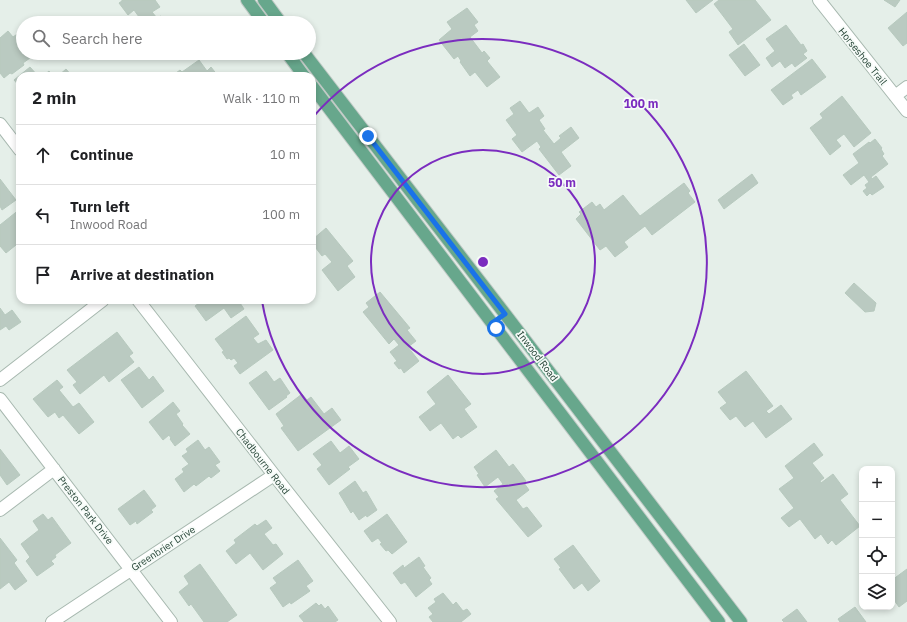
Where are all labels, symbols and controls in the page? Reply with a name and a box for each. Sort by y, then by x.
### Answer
search box [16,16,316,60]
street label: Horseshoe Trail [835,25,890,88]
icon: search [30,27,52,49]
text: Search here [62,29,142,48]
text: 2 min [32,87,76,109]
text: Walk · 110 m [223,90,300,107]
text: 100 m [623,96,659,111]
route end [359,127,377,145]
icon: ahead [32,144,54,166]
text: Continue [70,145,134,164]
text: 10 m [270,146,300,163]
text: 50 m [548,175,576,190]
text: Turn left [70,197,130,216]
icon: left [32,204,54,226]
text: 100 m [262,206,300,223]
text: Inwood Road [70,216,148,233]
centre of rings [476,255,490,269]
icon: arrive [32,264,54,286]
text: Arrive at destination [70,265,214,284]
route start [487,319,505,337]
street label: Inwood Road [514,329,561,384]
street label: Chadbourne Road [233,426,292,497]
map controls [859,466,895,610]
button: + [859,466,895,502]
street label: Preston Park Drive [55,474,117,547]
button: − [859,502,895,538]
street label: Greenbrier Drive [129,523,198,574]
button: locate [859,538,895,574]
button: layers [859,574,895,610]

